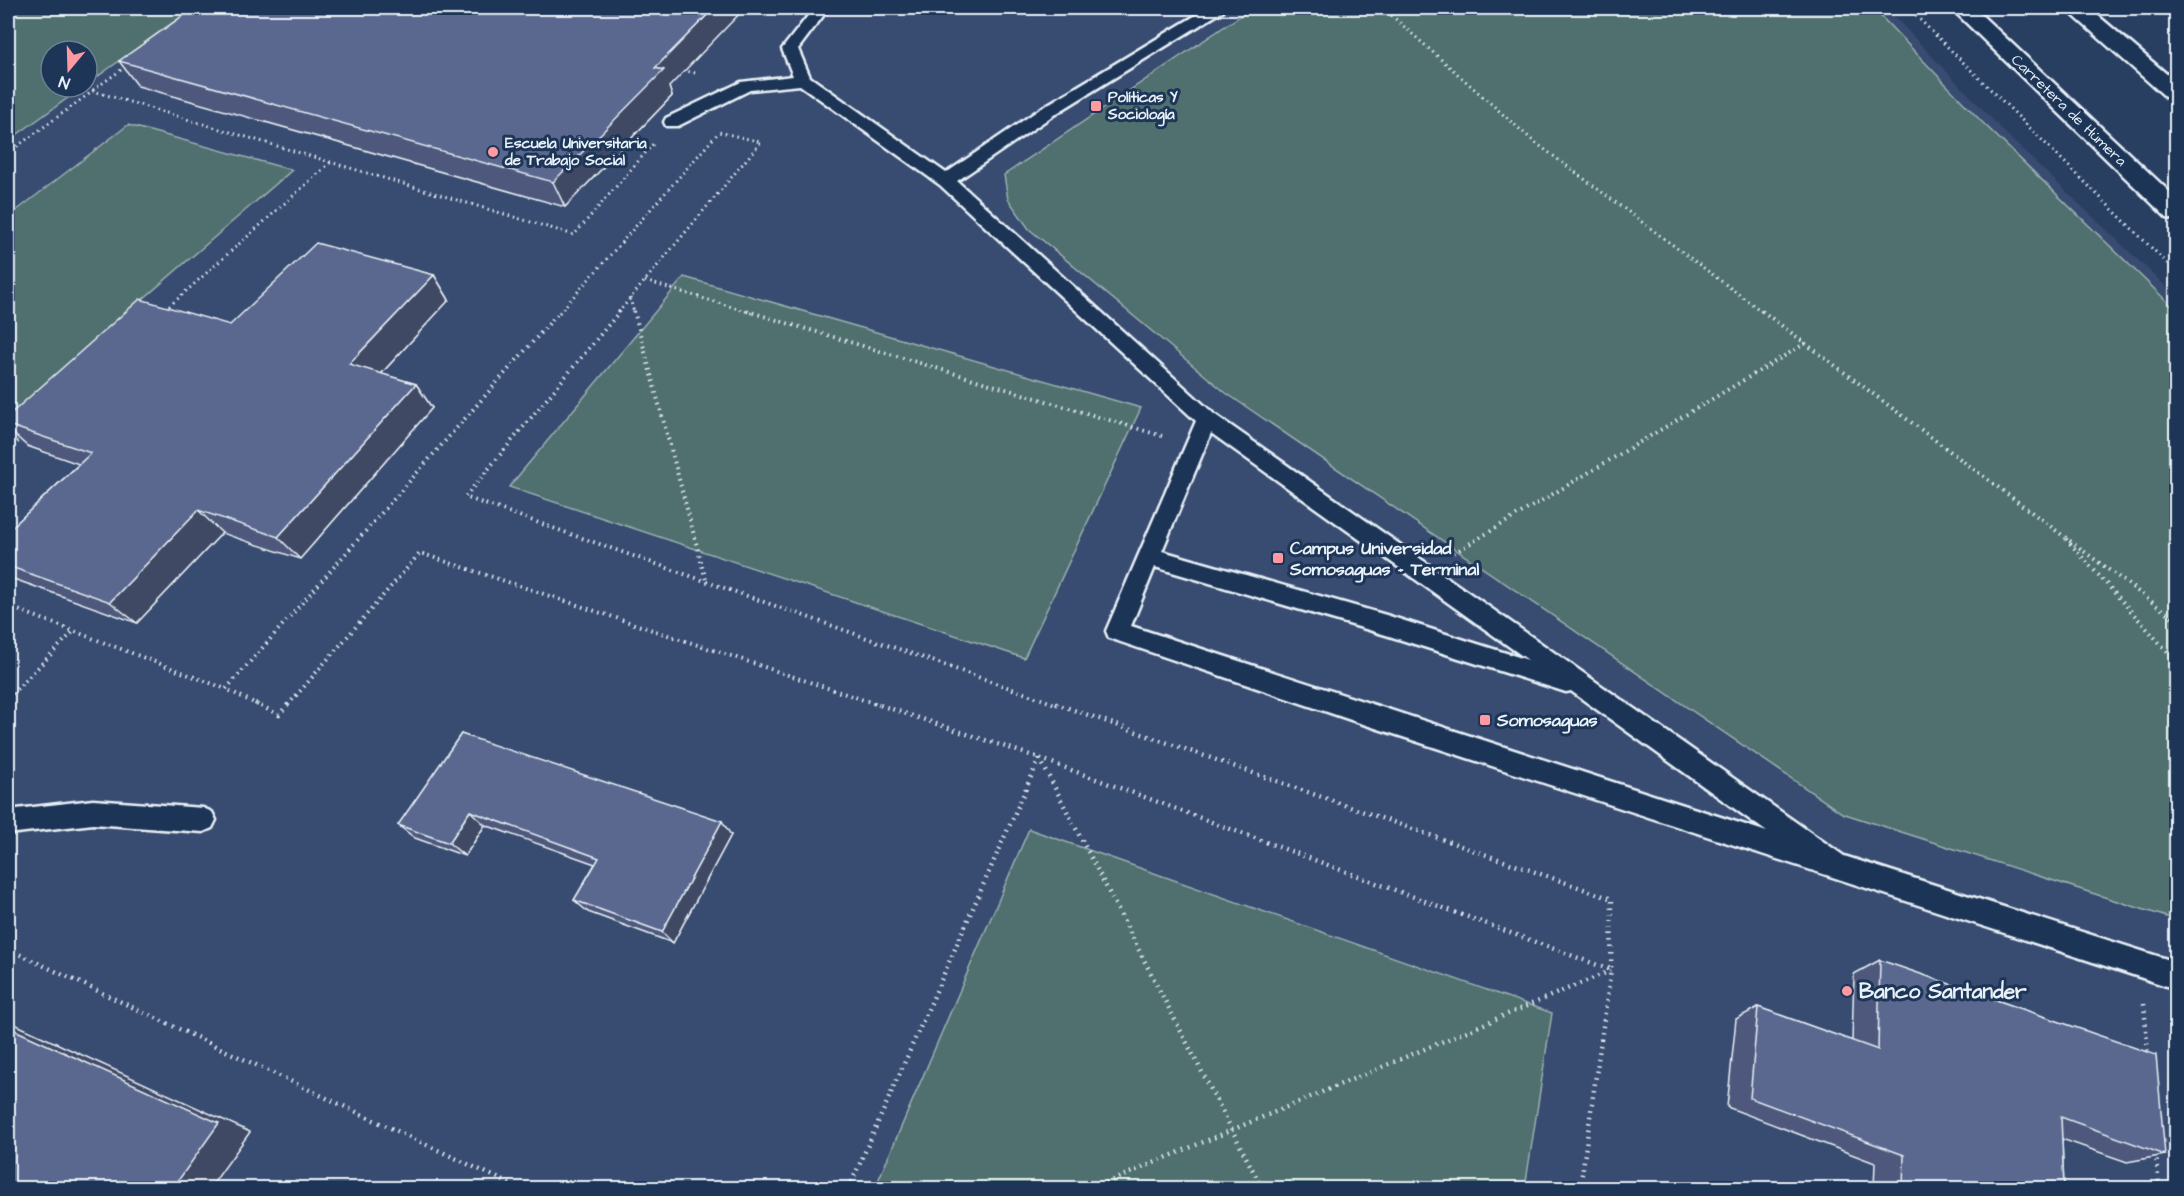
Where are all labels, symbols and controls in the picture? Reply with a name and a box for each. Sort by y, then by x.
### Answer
north arrow [39,39,99,99]
street label: Carretera de Húmera [2006,50,2131,171]
text: N [56,70,73,94]
place label: Políticas Y Sociología [1107,87,1179,127]
marker: Políticas Y Sociología [1089,99,1103,113]
place label: Escuela Universitaria de Trabajo Social [504,133,647,171]
marker: Escuela Universitaria de Trabajo Social [486,145,500,159]
place label: Campus Universidad Somosaguas - Terminal [1289,536,1479,583]
marker: Campus Universidad Somosaguas - Terminal [1271,551,1285,565]
place label: Somosaguas [1496,708,1598,734]
marker: Somosaguas [1478,713,1492,727]
place label: Banco Santander [1859,977,2027,1006]
marker: Banco Santander [1840,984,1854,998]

